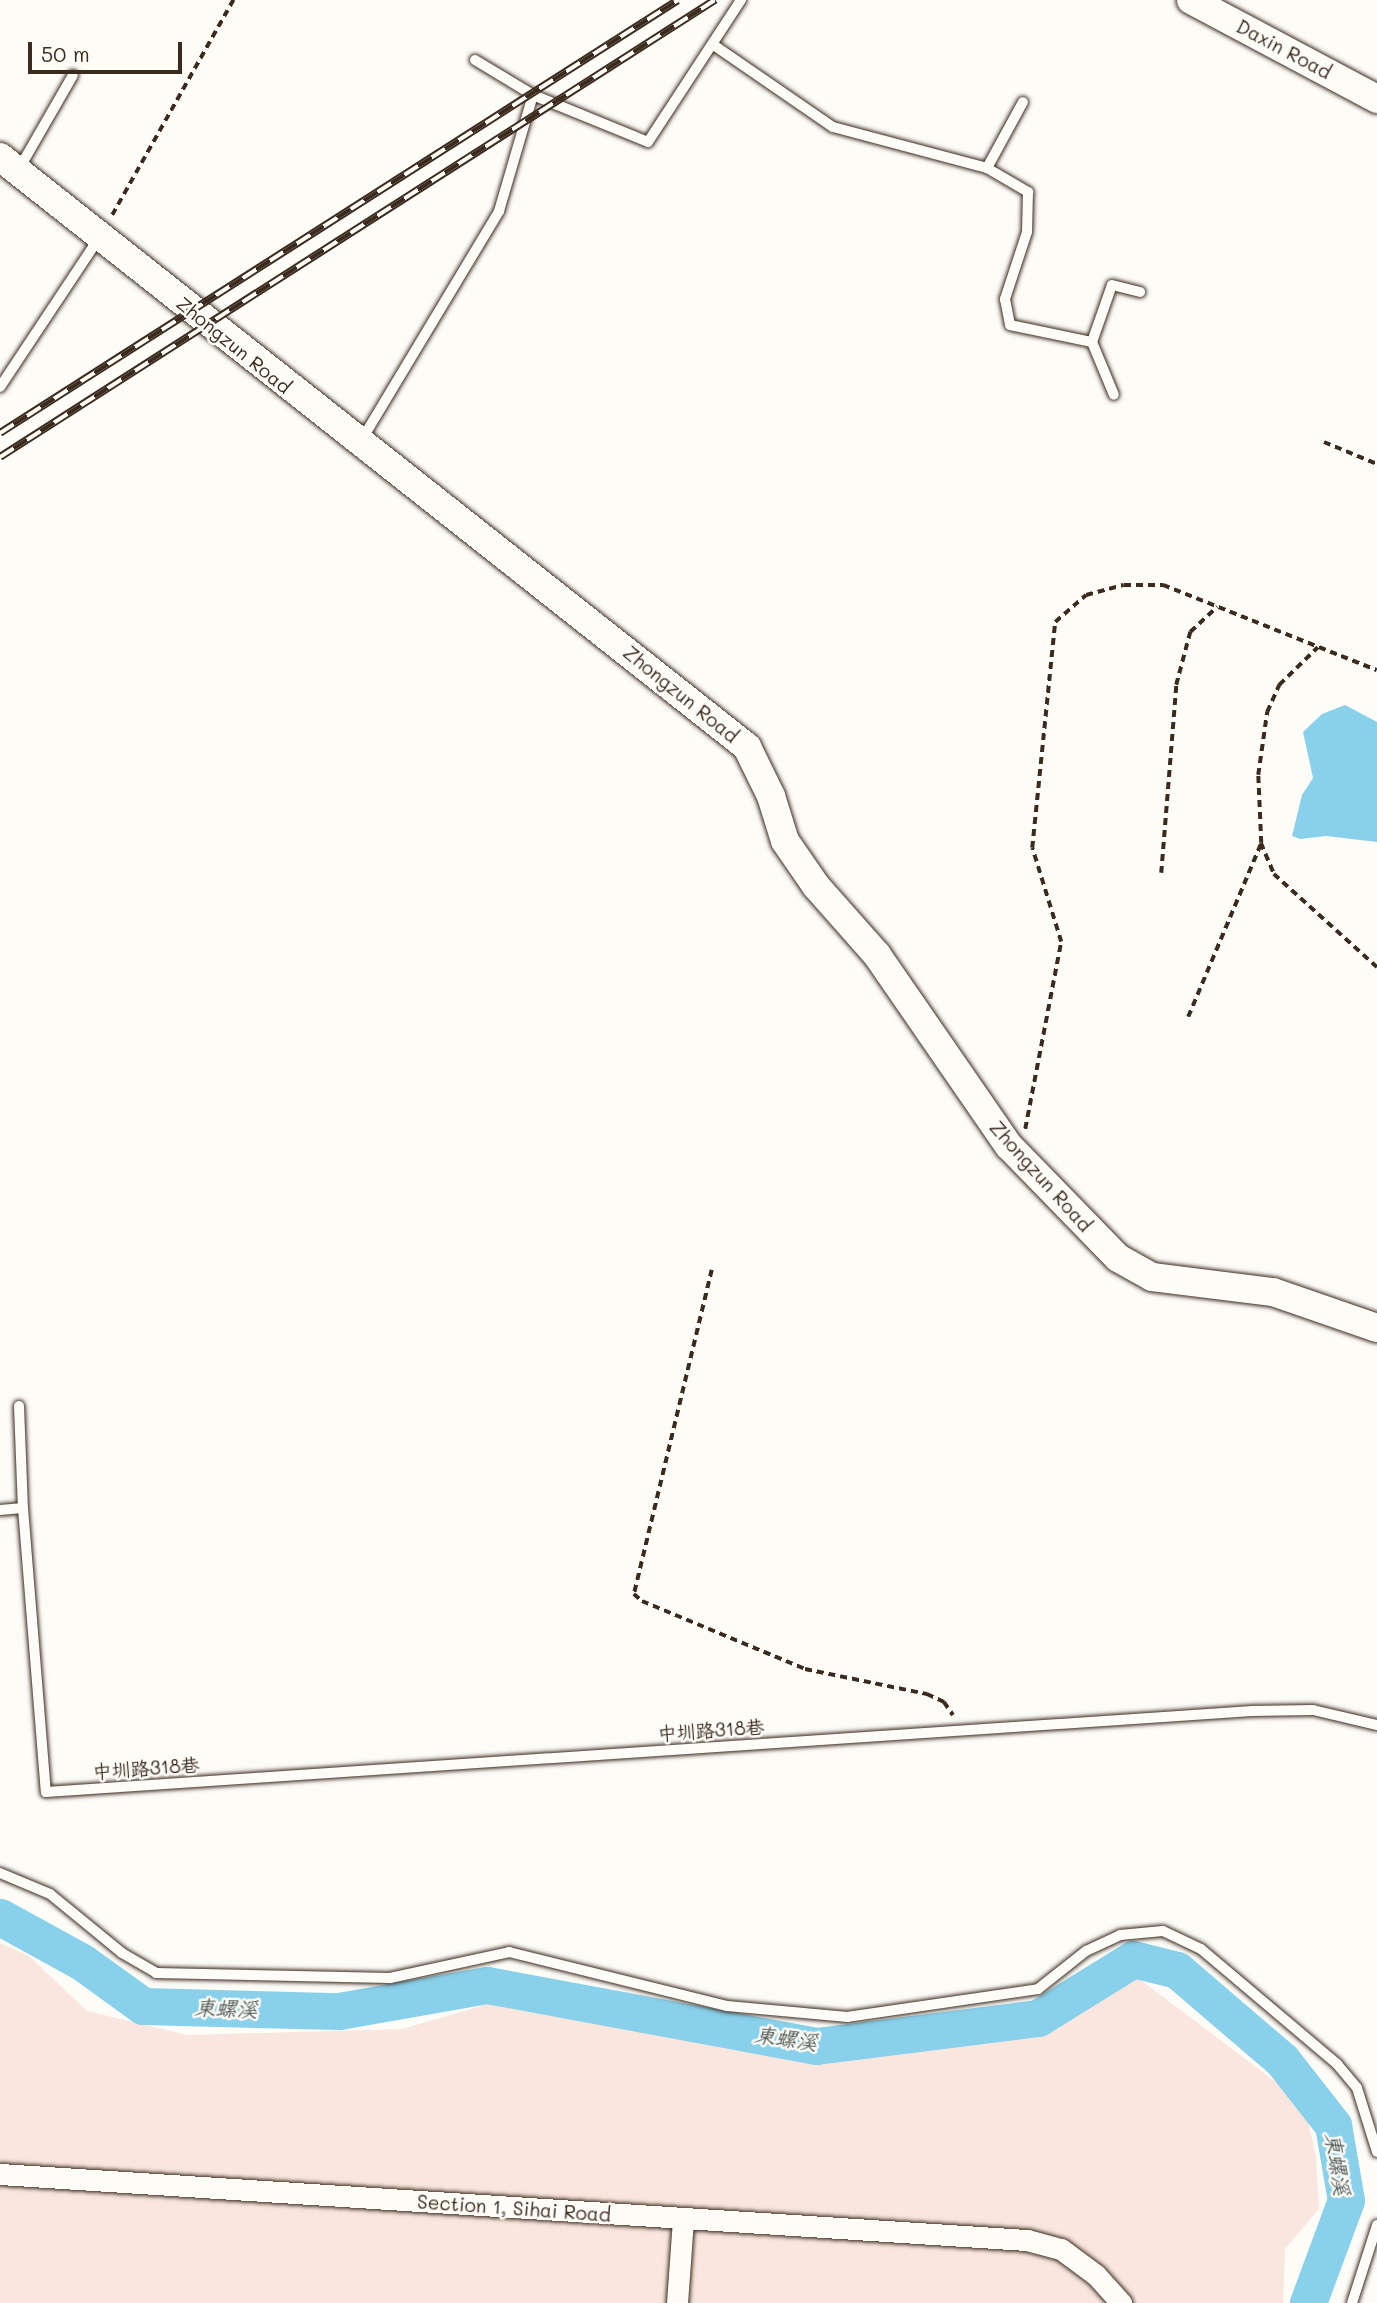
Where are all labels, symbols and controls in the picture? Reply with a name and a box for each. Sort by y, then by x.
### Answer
street label: Daxin Road [1233,14,1335,84]
scale bar [32,28,186,72]
text: 50 m [41,40,90,67]
street label: Zhongzun Road [172,292,296,398]
street label: Zhongzun Road [619,641,743,747]
street label: Zhongzun Road [985,1116,1097,1236]
street label: 中圳路318巷 [657,1715,765,1745]
street label: 中圳路318巷 [92,1753,200,1783]
water label: 東螺溪 [194,1994,258,2022]
water label: 東螺溪 [753,2021,819,2055]
water label: 東螺溪 [1321,2131,1355,2197]
street label: Section 1, Sihai Road [416,2190,612,2226]

